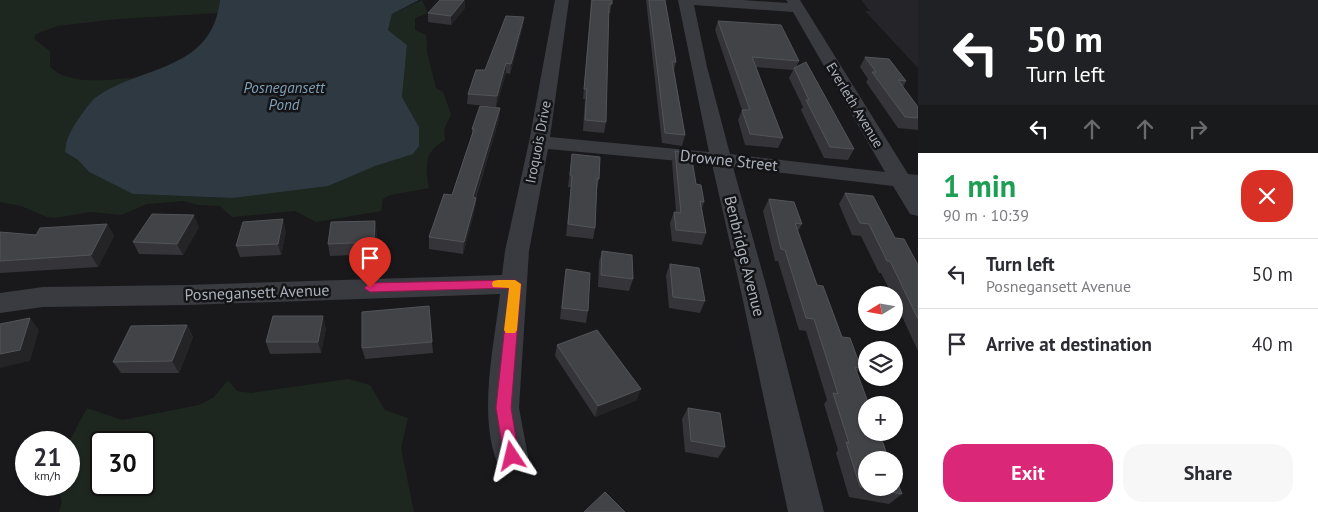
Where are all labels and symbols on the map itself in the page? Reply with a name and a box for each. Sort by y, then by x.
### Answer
street label: Everleth Avenue [822,59,888,151]
water label: Posnegansett Pond [243,78,326,114]
street label: Iroquois Drive [521,99,555,185]
street label: Drowne Street [679,145,779,175]
street label: Benbridge Avenue [720,194,770,318]
pin [349,237,391,288]
street label: Posnegansett Avenue [184,279,330,305]
north arrow [858,286,902,331]
position arrow [485,429,537,481]
speed limit sign: 30 [90,431,155,496]

